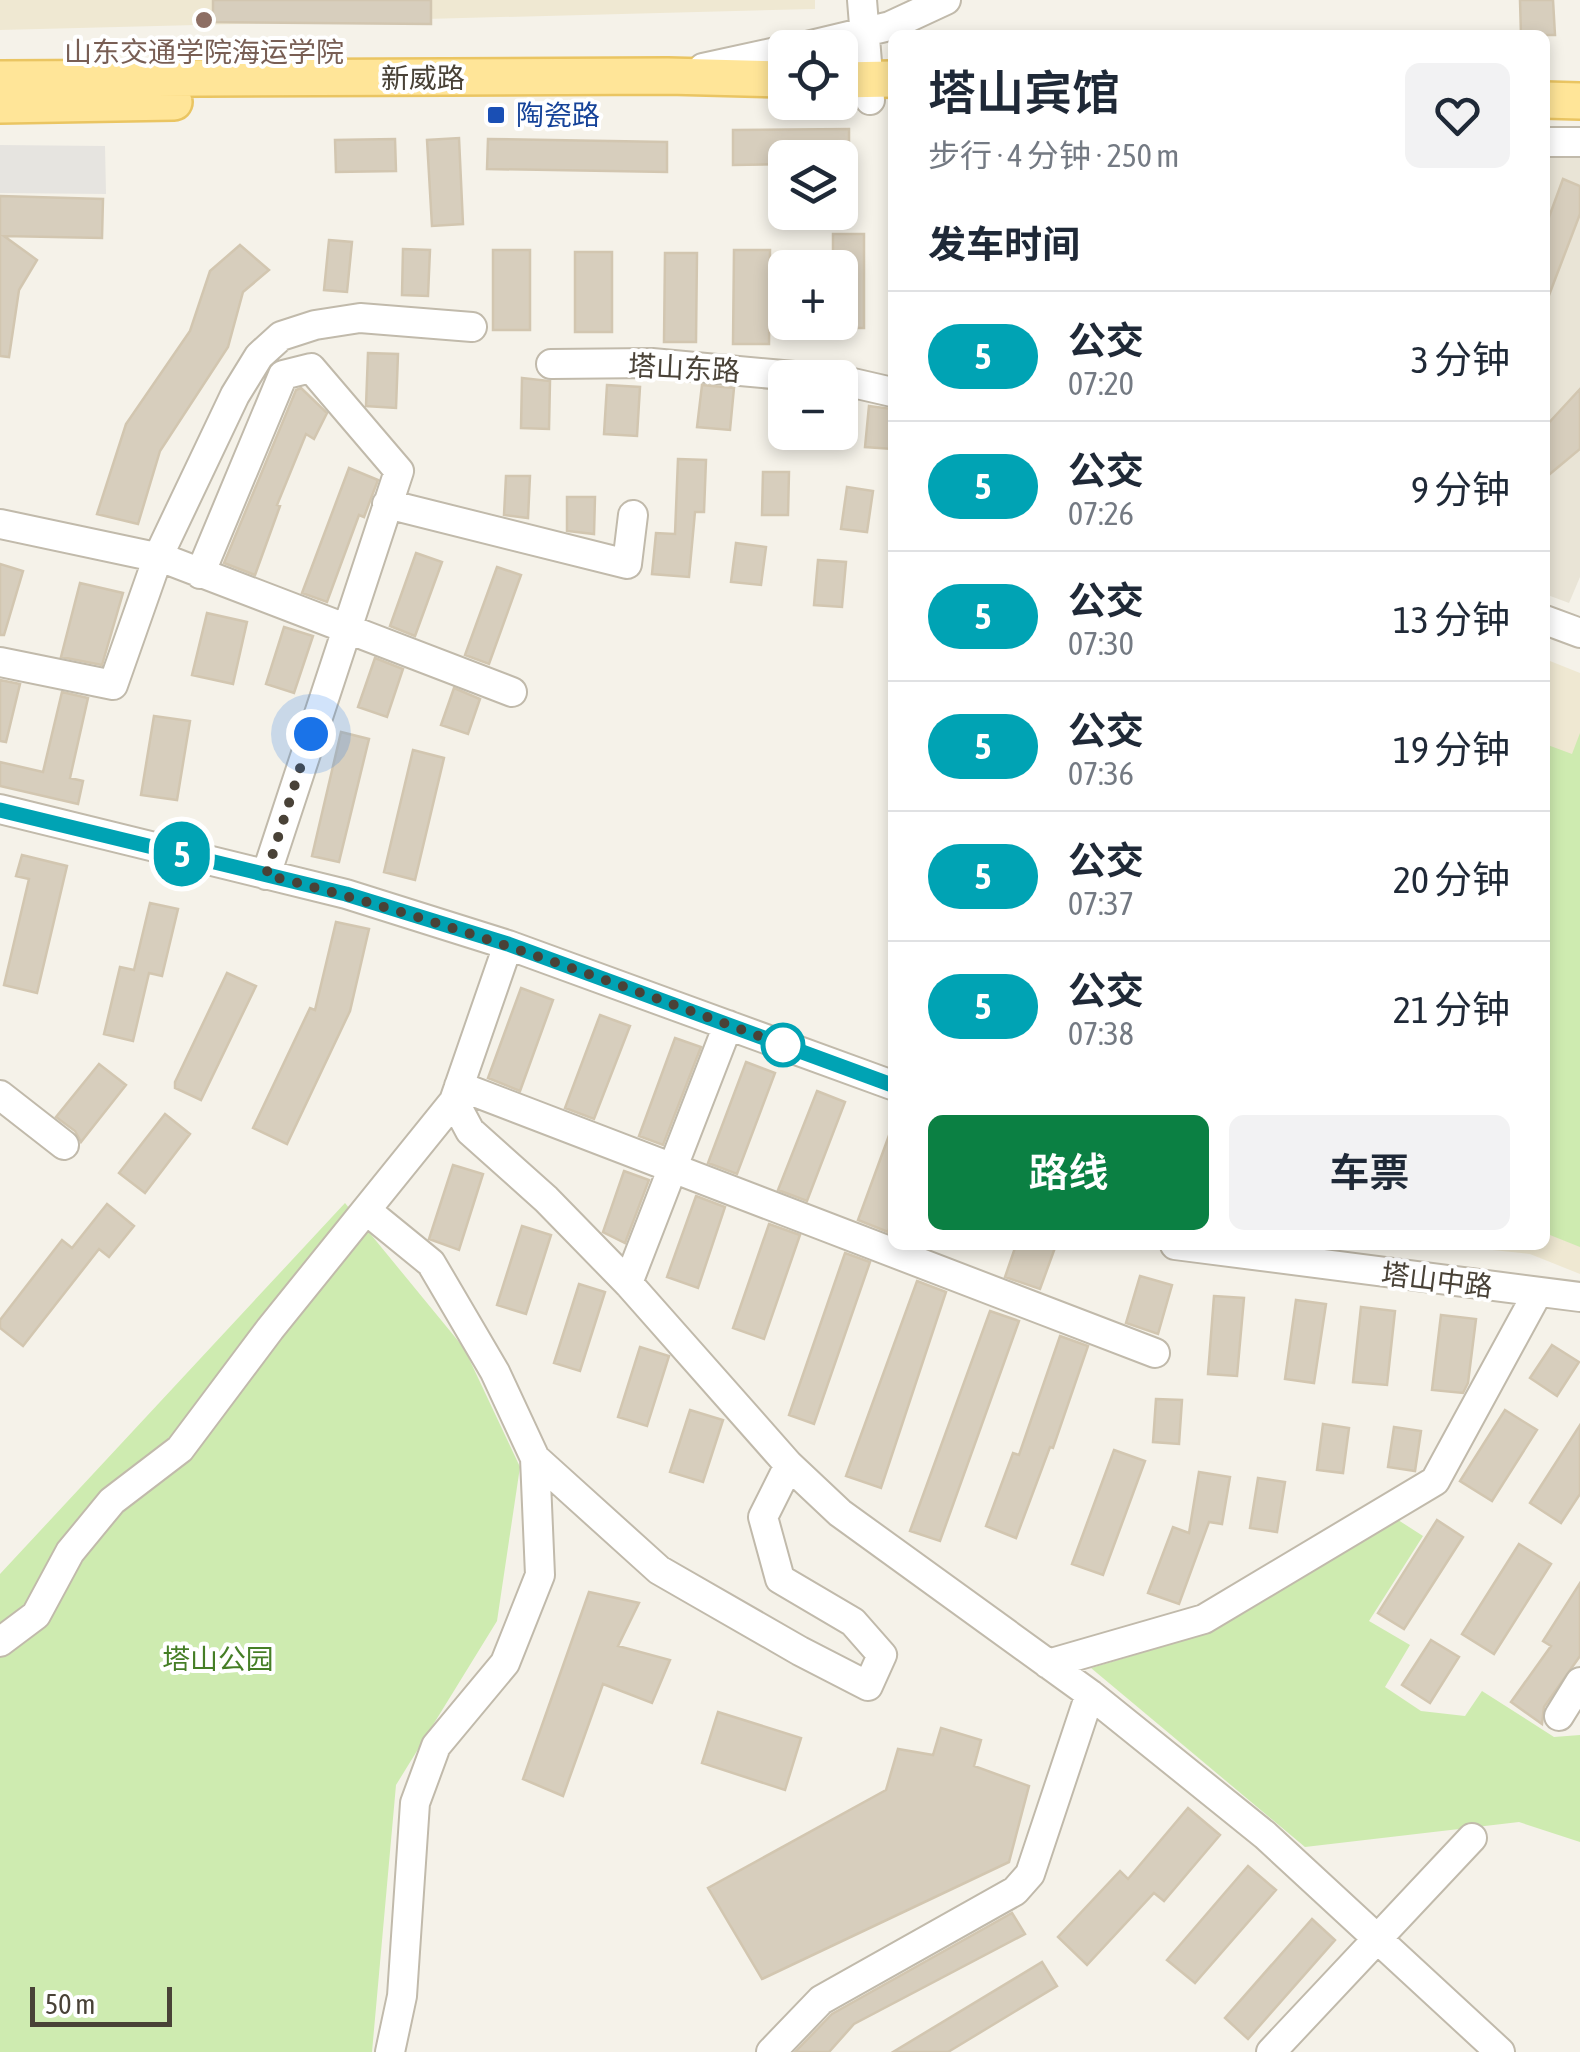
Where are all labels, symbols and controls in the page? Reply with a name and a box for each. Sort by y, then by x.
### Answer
marker: 山东交通学院海运学院 [193,9,215,31]
map controls [768,30,858,450]
button: locate [768,30,858,120]
place label: 山东交通学院海运学院 [64,36,344,68]
street label: 新威路 [381,62,465,94]
button: heart [1405,63,1510,168]
text: 塔山宾馆 [928,65,1120,120]
place label: 陶瓷路 [516,99,600,131]
marker: 陶瓷路 [485,104,507,126]
text: 步行 · 4 分钟 · 250 m [928,137,1179,174]
button: layers [768,140,858,230]
text: 发车时间 [928,223,1080,266]
button: + [768,250,858,340]
text: 公交 [1068,319,1144,362]
text: 5 [975,336,991,376]
text: 3 分钟 [1411,338,1510,381]
street label: 塔山东路 [627,349,741,387]
button: − [768,360,858,450]
text: 07:20 [1068,365,1134,402]
text: 公交 [1068,449,1144,492]
text: 5 [975,466,991,506]
text: 9 分钟 [1411,468,1510,511]
text: 07:26 [1068,495,1134,532]
text: 公交 [1068,579,1144,622]
text: 5 [975,596,991,636]
text: 13 分钟 [1393,598,1510,641]
text: 07:30 [1068,625,1134,662]
your location [286,709,336,759]
text: 公交 [1068,709,1144,752]
text: 5 [975,726,991,766]
text: 19 分钟 [1393,728,1510,771]
text: 07:36 [1068,755,1134,792]
line badge: 5 [150,822,214,886]
text: 5 [174,834,190,874]
text: 公交 [1068,839,1144,882]
text: 5 [975,856,991,896]
text: 20 分钟 [1393,858,1510,901]
text: 07:37 [1068,885,1134,922]
text: 公交 [1068,969,1144,1012]
text: 5 [975,986,991,1026]
text: 21 分钟 [1393,988,1510,1031]
text: 07:38 [1068,1015,1134,1052]
unlabelled marker [762,1024,804,1066]
button: 路线 [928,1115,1209,1230]
button: 车票 [1229,1115,1510,1230]
street label: 塔山中路 [1379,1257,1495,1303]
park label: 塔山公园 [162,1643,274,1675]
scale bar [30,1982,172,2026]
text: 50 m [45,1988,95,2020]

